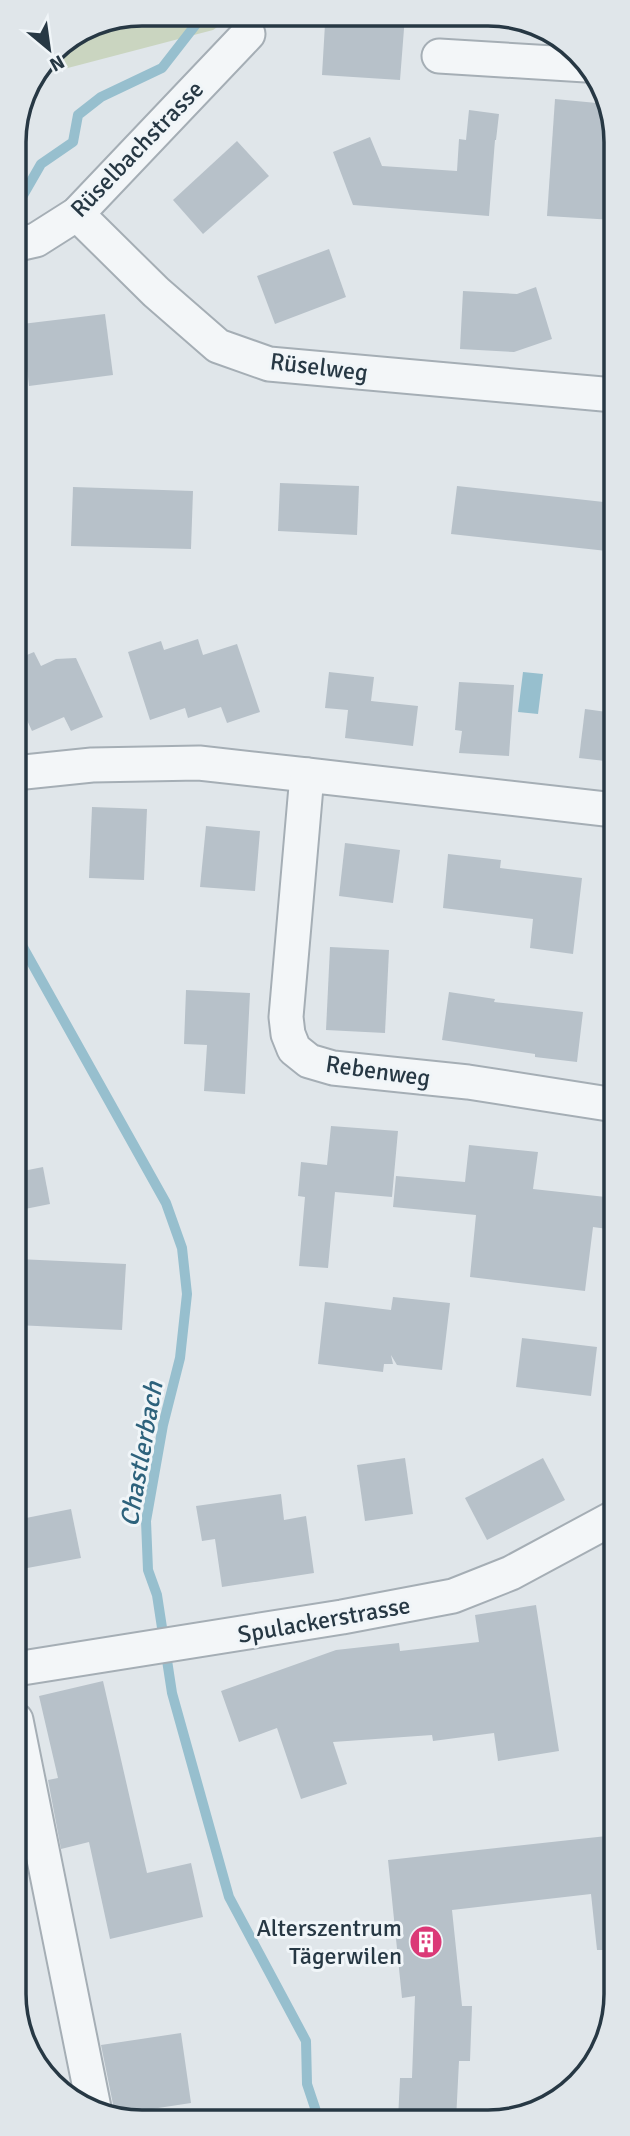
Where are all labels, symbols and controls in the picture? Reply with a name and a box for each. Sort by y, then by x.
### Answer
north arrow [14,14,84,84]
text: N [45,49,68,77]
street label: Rüselbachstrasse [64,74,210,224]
street label: Rüselweg [268,346,370,388]
street label: Rebenweg [324,1049,432,1093]
water label: Chastlerbach [113,1378,171,1529]
street label: Spulackerstrasse [235,1590,413,1650]
place label: Alterszentrum Tägerwilen [256,1913,402,1971]
building icon: Alterszentrum Tägerwilen [407,1923,445,1961]

